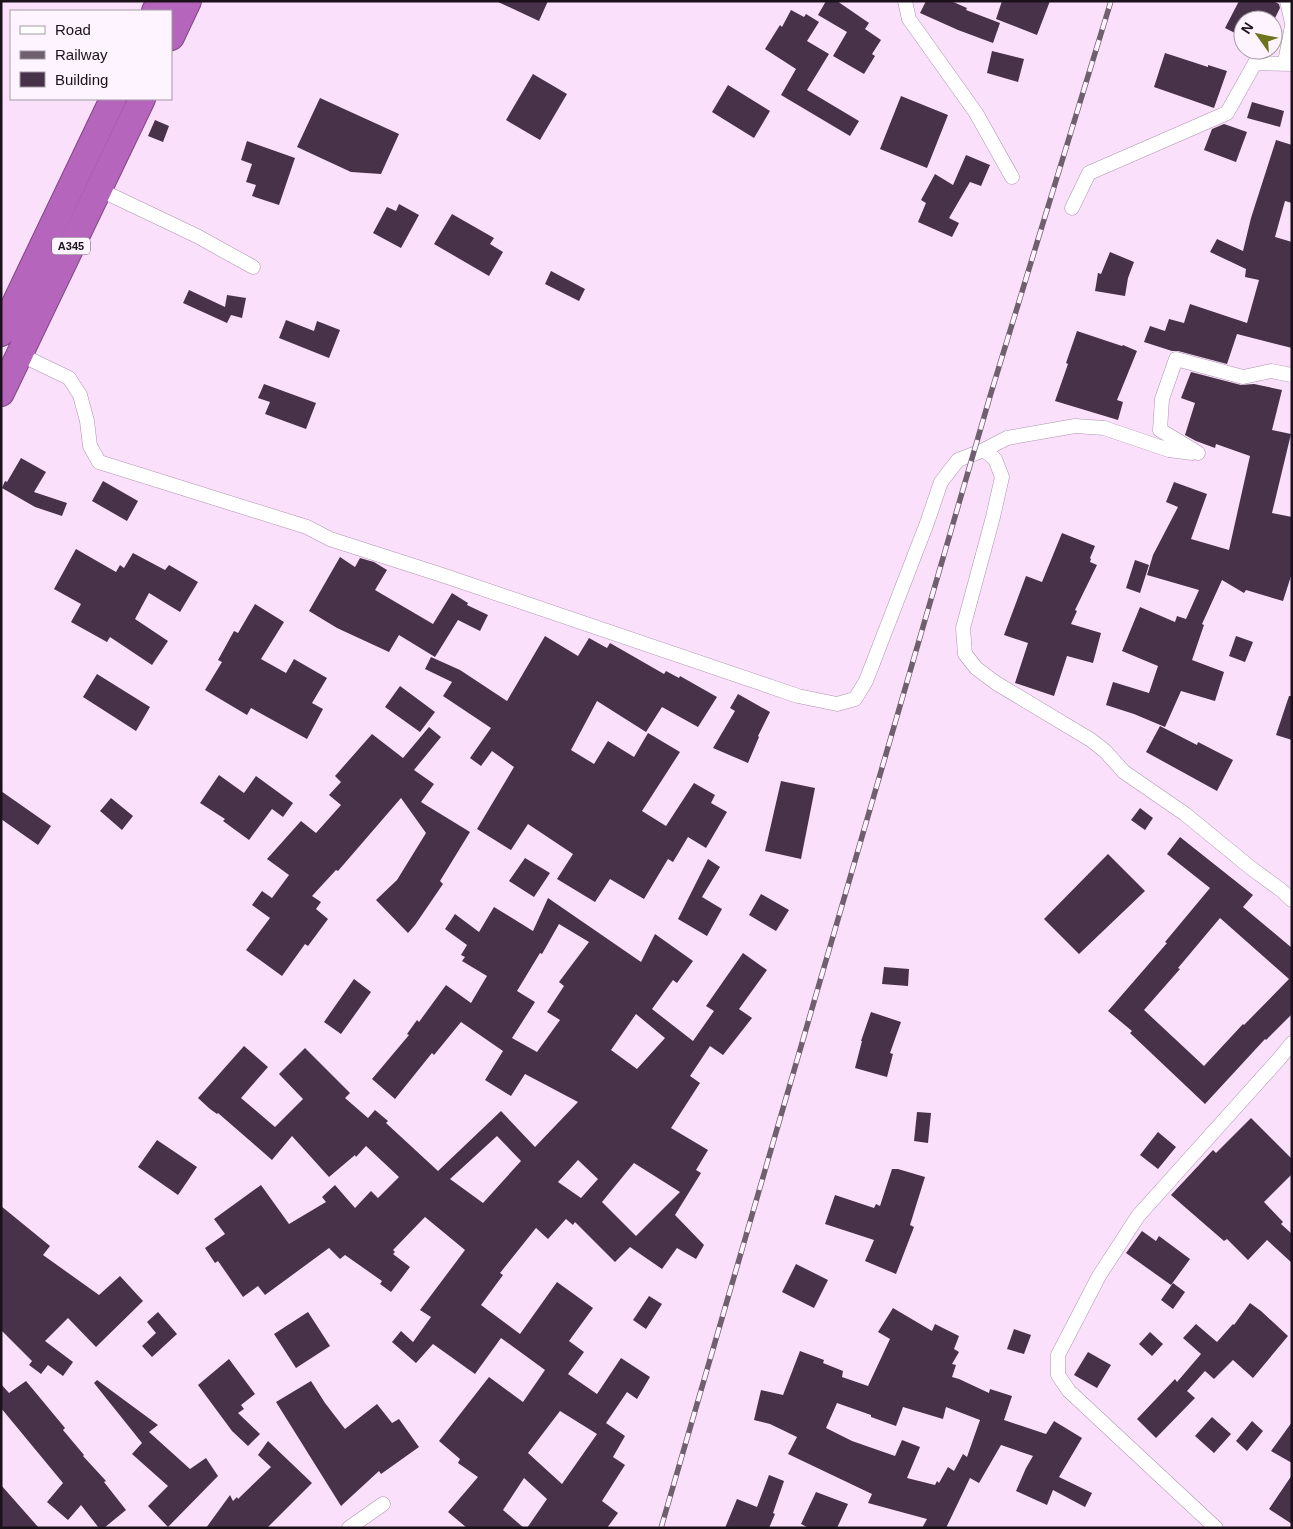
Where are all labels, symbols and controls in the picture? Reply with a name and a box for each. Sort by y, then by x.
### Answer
legend [10,10,172,100]
north arrow [1233,10,1283,60]
text: N [1238,19,1257,37]
text: Road [55,21,91,38]
text: Railway [55,46,108,63]
text: Building [55,71,108,88]
road number: A345 [52,238,90,255]

